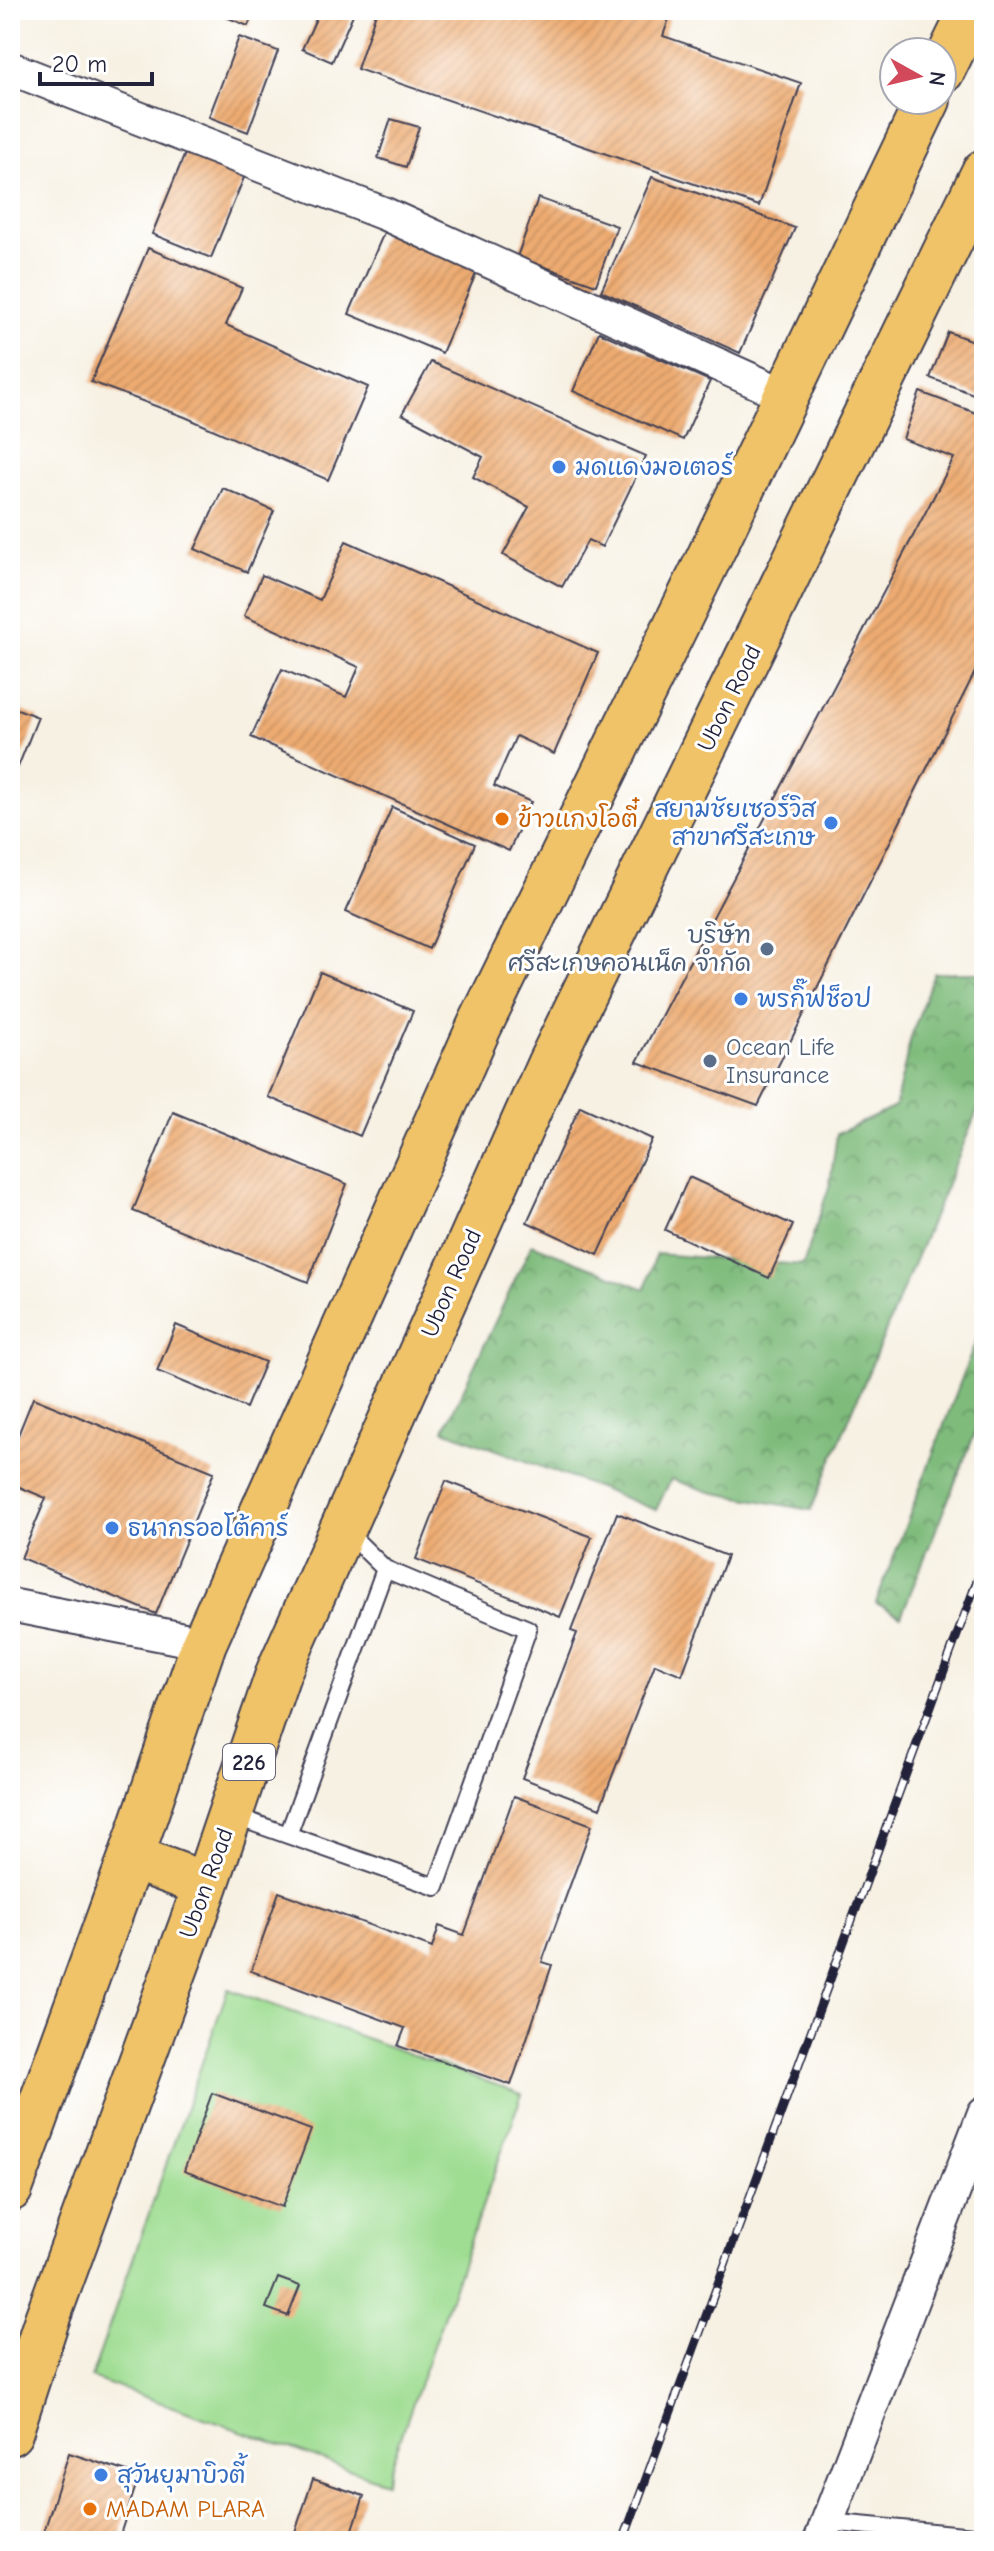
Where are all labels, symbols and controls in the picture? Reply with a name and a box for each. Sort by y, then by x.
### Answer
scale bar [40,36,152,86]
north arrow [878,36,958,116]
text: 20 m [52,50,107,78]
text: N [923,70,951,88]
place label: มดแดงมอเตอร์ [575,451,733,481]
marker: มดแดงมอเตอร์ [550,458,568,476]
street label: Ubon Road [691,640,767,756]
place label: สยามชัยเซอร์วิส สาขาศรีสะเกษ [654,793,817,851]
place label: ข้าวแกงโอตี๋ [518,797,640,833]
marker: ข้าวแกงโอตี๋ [493,810,511,828]
marker: สยามชัยเซอร์วิส สาขาศรีสะเกษ [822,814,840,832]
place label: บริษัท ศรีสะเกษคอนเน็ค จำกัด [508,921,751,977]
marker: บริษัท ศรีสะเกษคอนเน็ค จำกัด [758,940,776,958]
place label: พรกิ๊ฟช็อป [757,978,872,1013]
marker: พรกิ๊ฟช็อป [732,990,750,1008]
place label: Ocean Life Insurance [726,1033,834,1089]
marker: Ocean Life Insurance [701,1052,719,1070]
street label: Ubon Road [415,1225,487,1341]
place label: ธนากรออโต้คาร์ [128,1512,288,1542]
marker: ธนากรออโต้คาร์ [103,1519,121,1537]
road number: 226 [223,1744,275,1780]
street label: Ubon Road [173,1824,239,1942]
place label: สุวันยุมาบิวตี้ [117,2452,248,2493]
marker: สุวันยุมาบิวตี้ [92,2466,110,2484]
place label: MADAM PLARA [106,2495,265,2523]
marker: MADAM PLARA [81,2500,99,2518]

